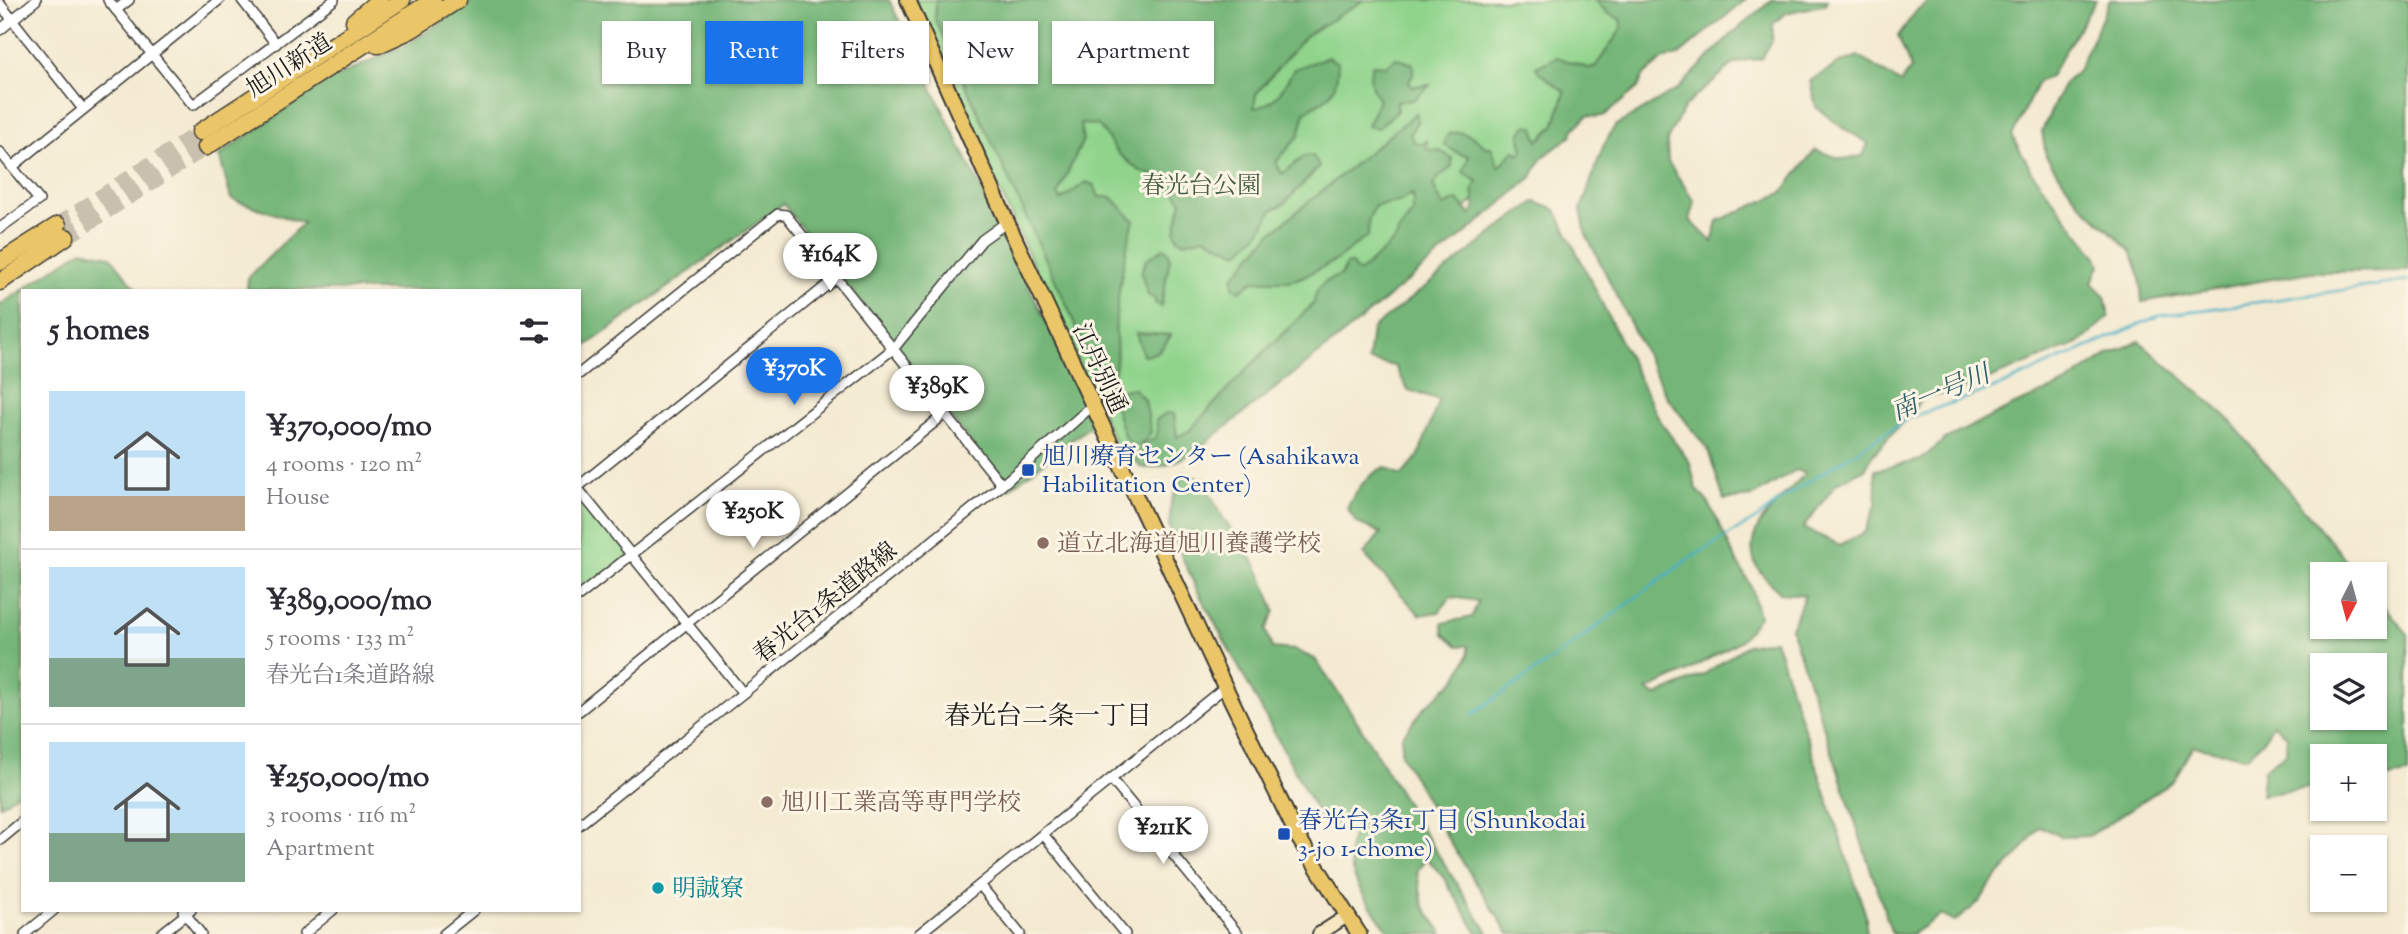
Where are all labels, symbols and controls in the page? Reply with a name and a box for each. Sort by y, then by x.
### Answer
chip: Buy [602,21,691,84]
chip: Rent [705,21,803,84]
chip: Filters [817,21,929,84]
chip: New [943,21,1038,84]
chip: Apartment [1052,21,1214,84]
street label: 旭川新道 [241,26,340,107]
park label: 春光台公園 [1141,170,1261,204]
pin: ¥164K [781,233,879,293]
text: ¥164K [799,239,861,272]
text: 5 homes [49,310,150,353]
icon: filters [515,312,553,350]
street label: 江丹別通 [1062,318,1134,420]
pin: ¥370K [745,348,843,407]
text: ¥370K [762,353,826,386]
water label: 南一号川 [1886,356,1999,432]
pin: ¥389K [888,366,986,425]
text: ¥389K [905,371,969,404]
text: ¥370,000/mo [266,406,432,449]
icon: home [105,419,189,503]
place label: 旭川療育センター (Asahikawa Habilitation Center) [1042,441,1360,503]
text: 4 rooms · 120 m² [266,449,422,482]
marker: 旭川療育センター (Asahikawa Habilitation Center) [1020,462,1036,478]
text: House [266,482,330,515]
pin: ¥250K [704,490,802,550]
text: ¥250K [722,496,784,529]
place label: 道立北海道旭川養護学校 [1057,528,1321,562]
street label: 春光台1条道路線 [747,535,905,672]
marker: 道立北海道旭川養護学校 [1035,535,1051,551]
north arrow [2310,562,2387,639]
map controls [2310,562,2387,912]
text: ¥389,000/mo [266,580,432,623]
icon: home [105,595,189,679]
text: 5 rooms · 133 m² [266,623,414,656]
button: layers [2310,653,2387,730]
text: 春光台1条道路線 [266,660,435,693]
district label: 春光台二条一丁目 [944,699,1152,736]
button: + [2310,744,2387,821]
text: ¥250,000/mo [266,757,429,800]
icon: home [105,770,189,854]
place label: 旭川工業高等専門学校 [781,787,1021,821]
marker: 旭川工業高等専門学校 [759,794,775,810]
text: 3 rooms · 116 m² [266,800,416,833]
place label: 春光台3条1丁目 (Shunkodai 3-jo 1-chome) [1298,805,1586,867]
pin: ¥211K [1114,806,1212,866]
text: ¥211K [1134,812,1192,845]
marker: 春光台3条1丁目 (Shunkodai 3-jo 1-chome) [1276,826,1292,842]
text: Apartment [266,833,375,866]
button: − [2310,835,2387,912]
place label: 明誠寮 [672,873,744,907]
marker: 明誠寮 [650,880,666,896]

